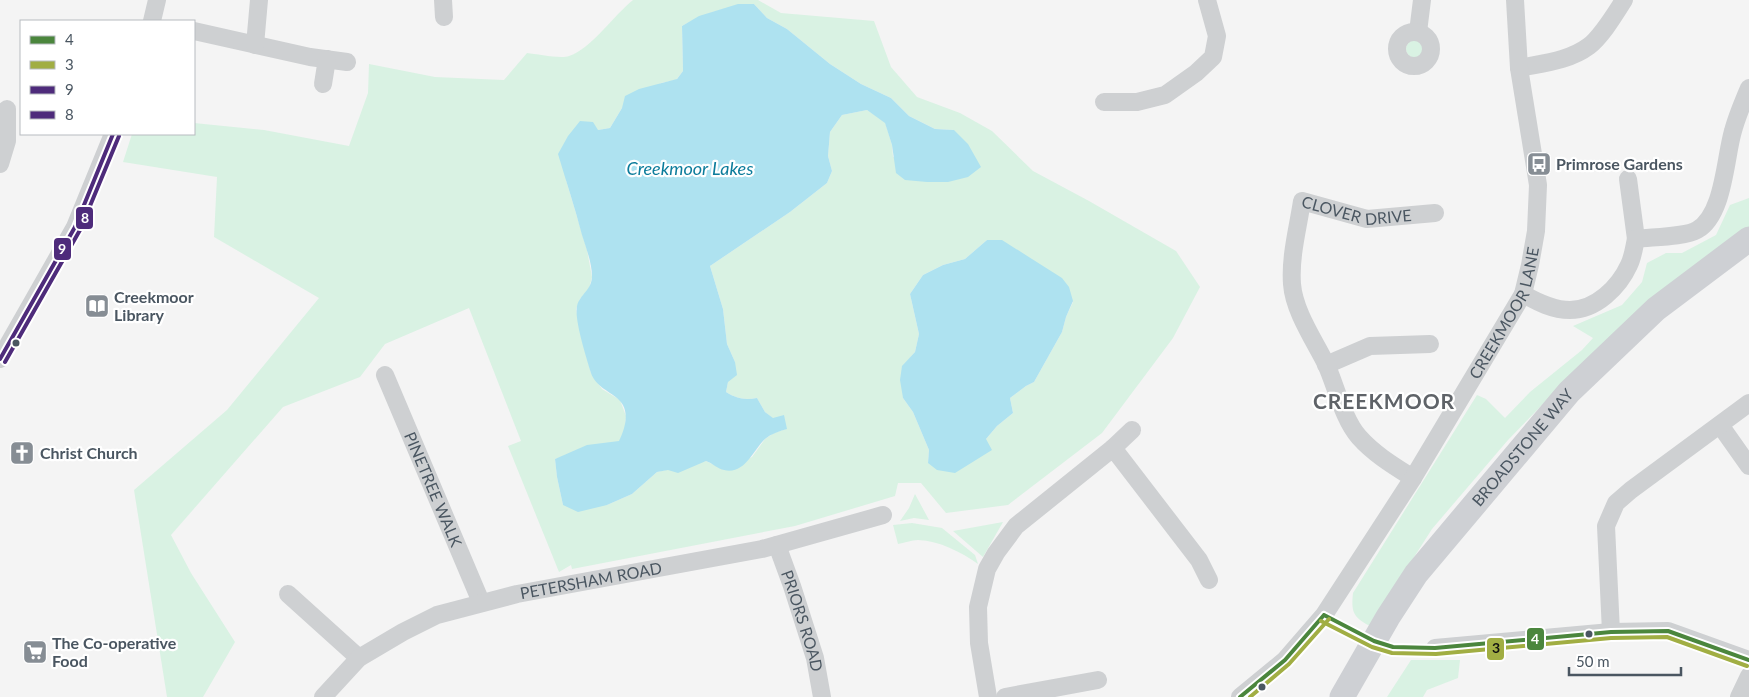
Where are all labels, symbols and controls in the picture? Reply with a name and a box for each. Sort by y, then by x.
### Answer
legend [20,20,195,135]
text: 4 [65,30,74,48]
text: 3 [65,55,74,73]
text: 9 [65,80,74,98]
text: 8 [65,105,74,123]
bus stop icon: Primrose Gardens [1526,151,1552,177]
place label: Primrose Gardens [1556,154,1683,173]
water label: Creekmoor Lakes [627,157,753,179]
street label: CLOVER DRIVE [1300,191,1412,228]
line badge: 8 [75,206,94,230]
text: 8 [81,209,89,226]
line badge: 9 [53,237,72,261]
text: 9 [58,240,66,257]
street label: CREEKMOOR LANE [1465,245,1542,382]
place label: Creekmoor Library [114,287,194,324]
library icon: Creekmoor Library [84,293,110,319]
unlabelled marker [11,338,21,348]
street label: BROADSTONE WAY [1467,385,1577,510]
district label: CREEKMOOR [1313,388,1455,413]
street label: PINETREE WALK [401,429,467,550]
church icon: Christ Church [9,440,35,466]
place label: Christ Church [40,443,138,462]
street label: PETERSHAM ROAD [518,558,663,602]
street label: PRIORS ROAD [778,567,827,673]
line badge: 4 [1526,627,1545,651]
unlabelled marker [1584,629,1594,639]
text: 4 [1531,630,1539,647]
place label: The Co-operative Food [52,633,177,670]
line badge: 3 [1486,637,1505,661]
supermarket icon: The Co-operative Food [22,639,48,665]
text: 3 [1492,639,1500,656]
scale bar [1569,644,1682,676]
text: 50 m [1576,652,1610,670]
unlabelled marker [1257,682,1267,692]

